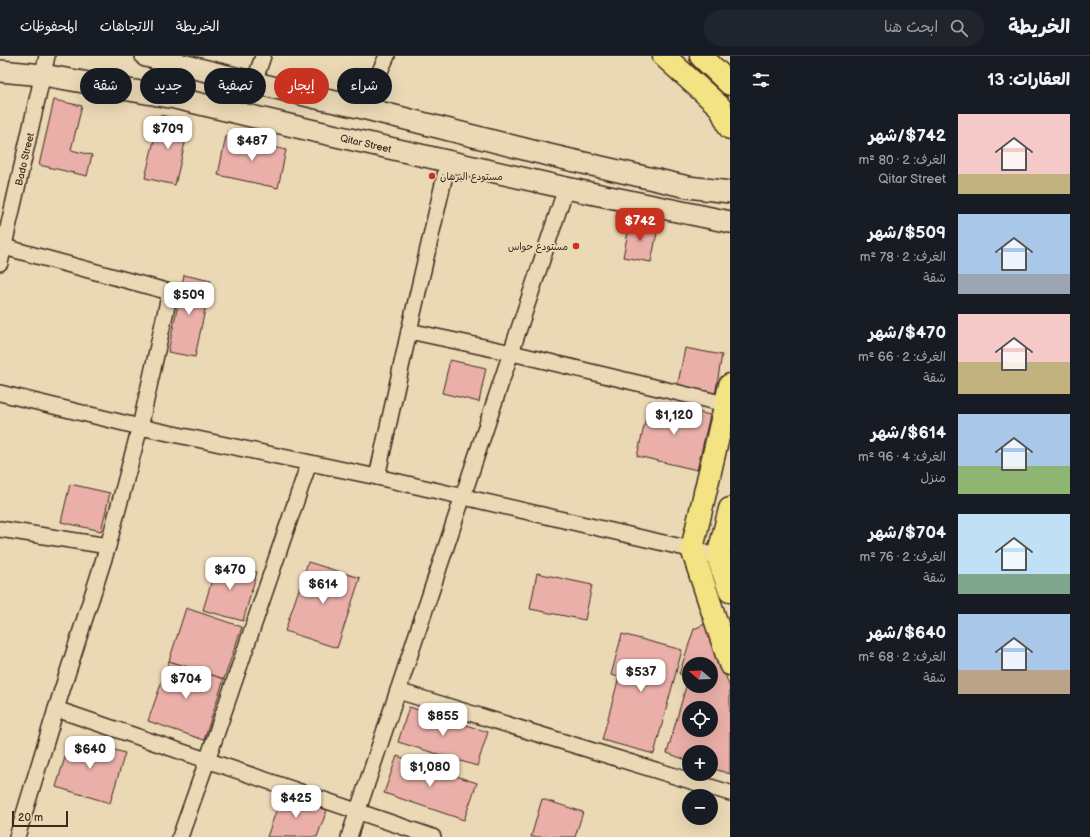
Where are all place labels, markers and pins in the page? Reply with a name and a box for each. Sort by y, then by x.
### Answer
pin: $709 [144,116,192,150]
pin: $487 [228,128,276,162]
marker: مستودع البرهان [427,171,437,181]
place label: مستودع البرهان [440,171,503,184]
pin: $742 [616,208,664,242]
place label: مستودع حواس [508,241,568,254]
marker: مستودع حواس [571,241,581,251]
pin: $509 [165,282,213,316]
pin: $1,120 [641,402,707,436]
pin: $470 [206,557,254,591]
pin: $614 [299,571,347,605]
pin: $537 [617,659,665,693]
pin: $704 [162,666,210,700]
pin: $855 [419,703,467,737]
pin: $640 [66,736,114,770]
pin: $1,080 [397,754,463,788]
pin: $425 [272,785,320,819]

